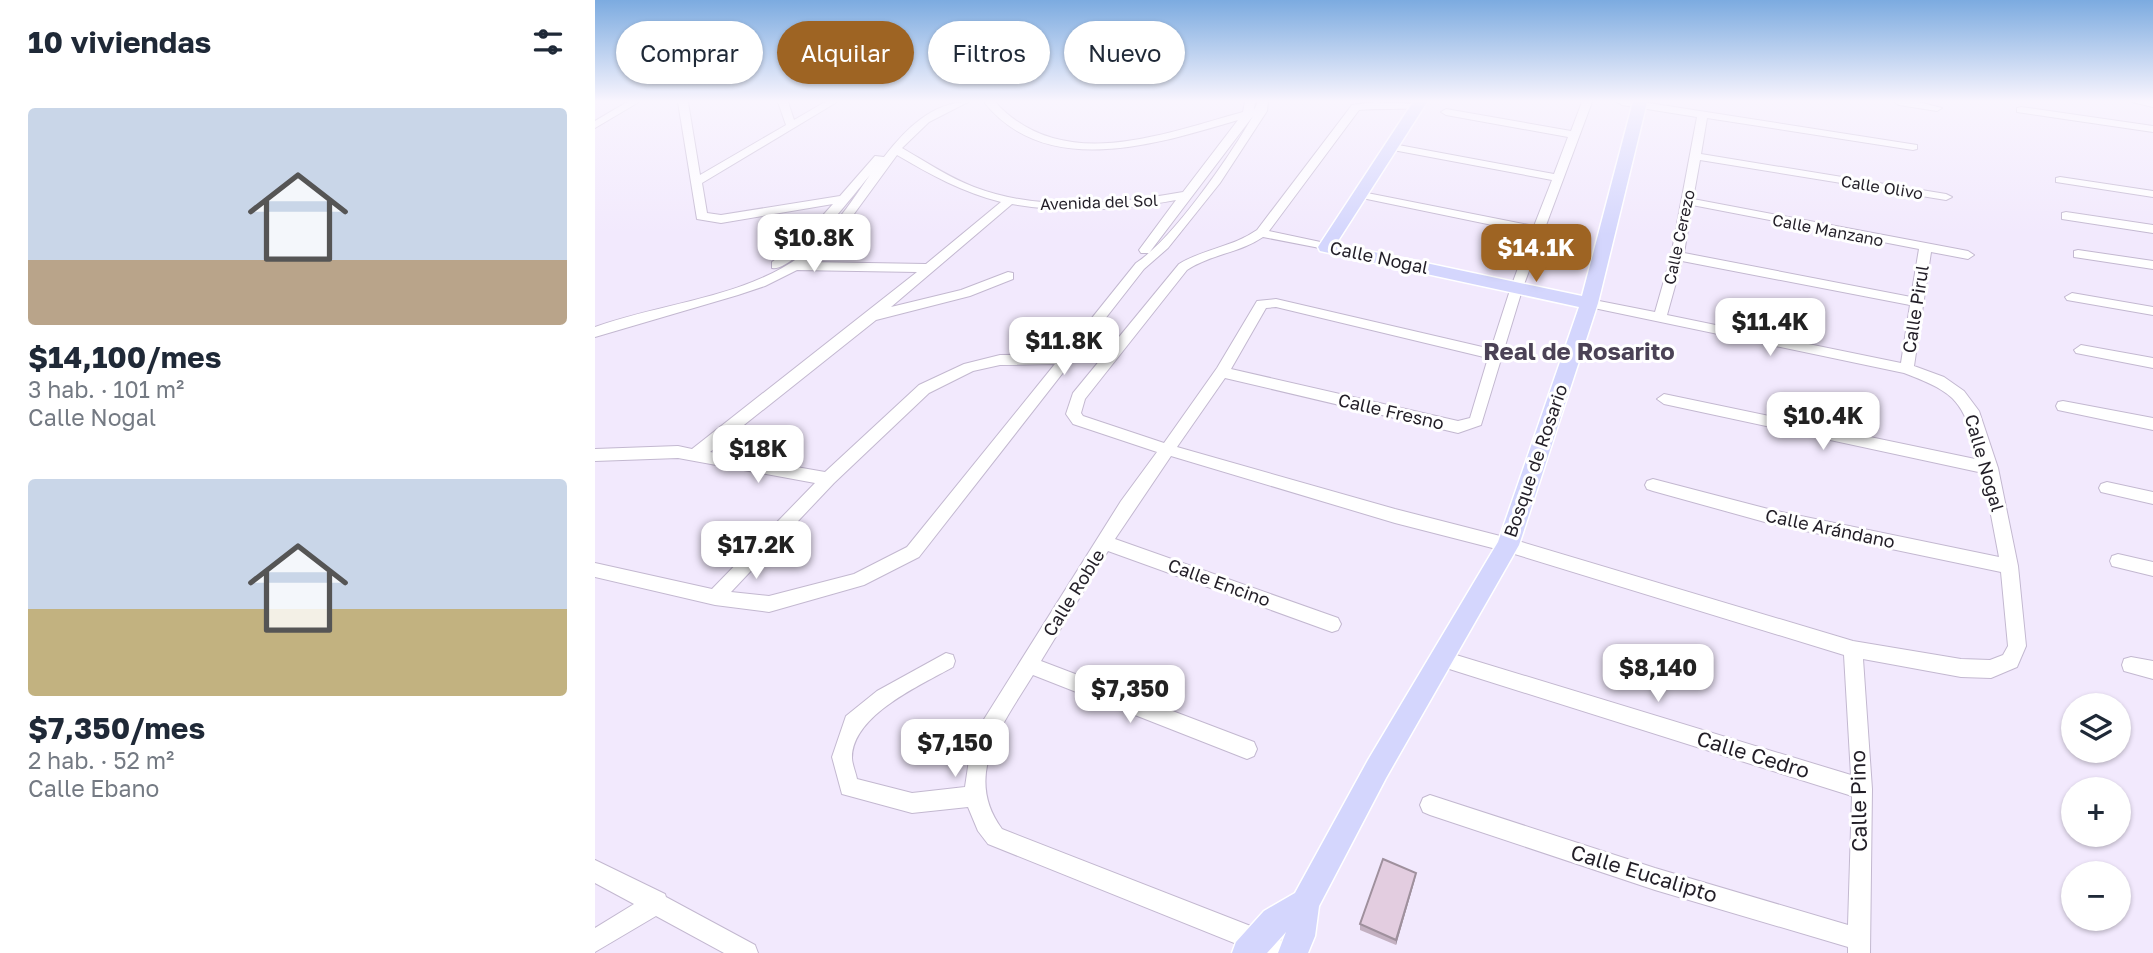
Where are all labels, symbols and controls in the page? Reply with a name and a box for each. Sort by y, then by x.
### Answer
chip: Comprar [616,21,763,84]
chip: Alquilar [777,21,914,84]
chip: Filtros [928,21,1050,84]
chip: Nuevo [1064,21,1185,84]
icon: filters [529,23,567,61]
text: 10 viviendas [28,24,211,60]
icon: home [235,154,361,280]
street label: Calle Olivo [1840,171,1924,203]
street label: Calle Cerezo [1659,188,1699,286]
street label: Avenida del Sol [1040,190,1158,214]
street label: Calle Manzano [1771,209,1885,251]
pin: $10.8K [757,215,871,274]
text: $10.8K [774,223,854,251]
pin: $14.1K [1479,224,1593,284]
text: $14.1K [1497,233,1575,261]
street label: Calle Nogal [1328,236,1431,278]
street label: Calle Pirul [1897,263,1933,355]
pin: $11.4K [1713,298,1827,358]
text: $11.4K [1731,307,1809,335]
pin: $11.8K [1007,318,1121,377]
text: $11.8K [1025,326,1103,354]
district label: Real de Rosarito [1483,336,1675,365]
text: $14,100/mes [28,339,222,375]
text: 3 hab. · 101 m² [28,375,184,403]
street label: Bosque de Rosario [1499,381,1572,540]
street label: Calle Fresno [1336,388,1446,434]
pin: $10.4K [1766,392,1880,452]
text: $10.4K [1783,401,1863,429]
text: Calle Nogal [28,403,156,431]
street label: Calle Nogal [1961,412,2009,514]
pin: $18K [717,426,799,485]
text: $18K [729,434,787,462]
street label: Calle Arándano [1763,504,1897,552]
pin: $17.2K [699,522,813,581]
icon: home [235,525,361,651]
text: $17.2K [717,530,795,558]
street label: Calle Roble [1038,545,1109,640]
street label: Calle Encino [1165,553,1273,611]
pin: $8,140 [1601,644,1715,704]
text: $8,140 [1619,653,1697,681]
pin: $7,350 [1073,666,1187,725]
text: $7,350 [1091,674,1169,702]
map controls [2061,693,2131,931]
button: layers [2061,693,2131,763]
text: $7,350/mes [28,710,205,746]
pin: $7,150 [898,720,1012,779]
street label: Calle Cedro [1694,725,1813,784]
text: $7,150 [917,728,993,756]
text: 2 hab. · 52 m² [28,746,174,774]
street label: Calle Pino [1844,750,1872,852]
text: Calle Ebano [28,774,159,802]
button: + [2061,777,2131,847]
street label: Calle Eucalipto [1568,838,1721,908]
button: − [2061,861,2131,931]

